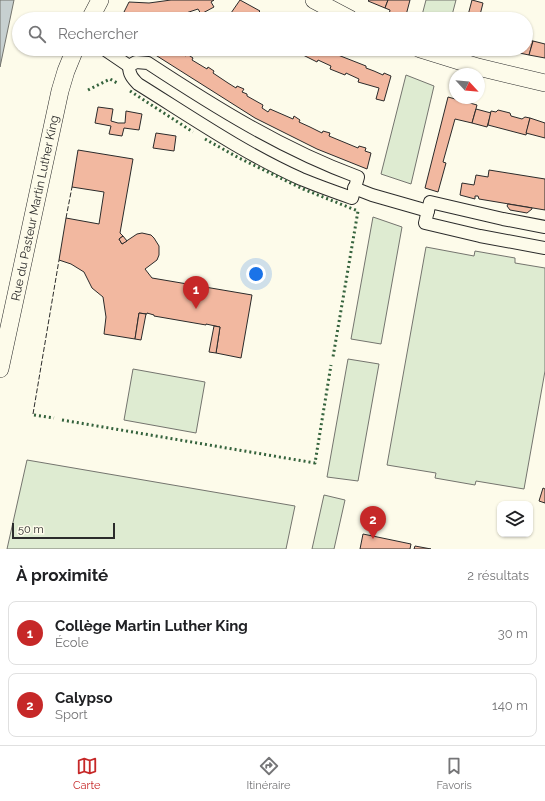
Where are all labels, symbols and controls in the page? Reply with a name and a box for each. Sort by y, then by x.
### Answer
search box [12,12,533,56]
icon: search [26,23,48,45]
text: Rechercher [58,25,138,43]
north arrow [449,68,485,104]
street label: Rue du Pasteur Martin Luther King [8,114,62,302]
your location [246,264,266,284]
pin: 1 [183,276,209,309]
map controls [497,501,533,537]
button: layers [497,501,533,537]
pin: 2 [360,506,386,539]
scale bar [12,521,115,540]
text: 50 m [18,523,44,536]
text: À proximité [16,565,108,585]
text: 2 résultats [467,568,529,583]
text: Collège Martin Luther King [55,617,248,635]
text: 1 [27,626,33,641]
text: 30 m [498,626,528,641]
text: École [55,635,89,650]
text: Calypso [55,689,113,707]
text: 2 [26,698,34,713]
text: 140 m [492,698,528,713]
text: Sport [55,707,88,722]
tab: Carte [73,755,100,792]
tab: Itinéraire [247,755,291,792]
tab: Favoris [437,755,472,792]

